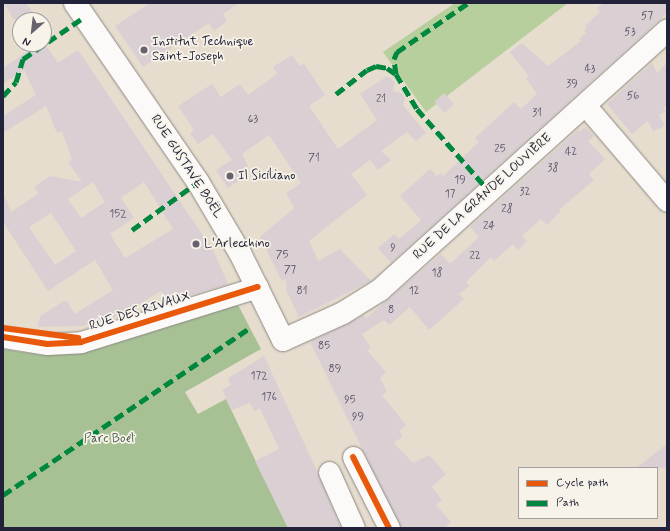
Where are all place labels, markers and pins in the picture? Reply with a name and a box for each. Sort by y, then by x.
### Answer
place label: Institut Technique Saint-Joseph [152,35,252,66]
marker: Institut Technique Saint-Joseph [139,45,149,55]
place label: Il Siciliano [238,168,297,184]
marker: Il Siciliano [225,171,235,181]
place label: L'Arlecchino [204,236,270,252]
marker: L'Arlecchino [191,239,201,249]

